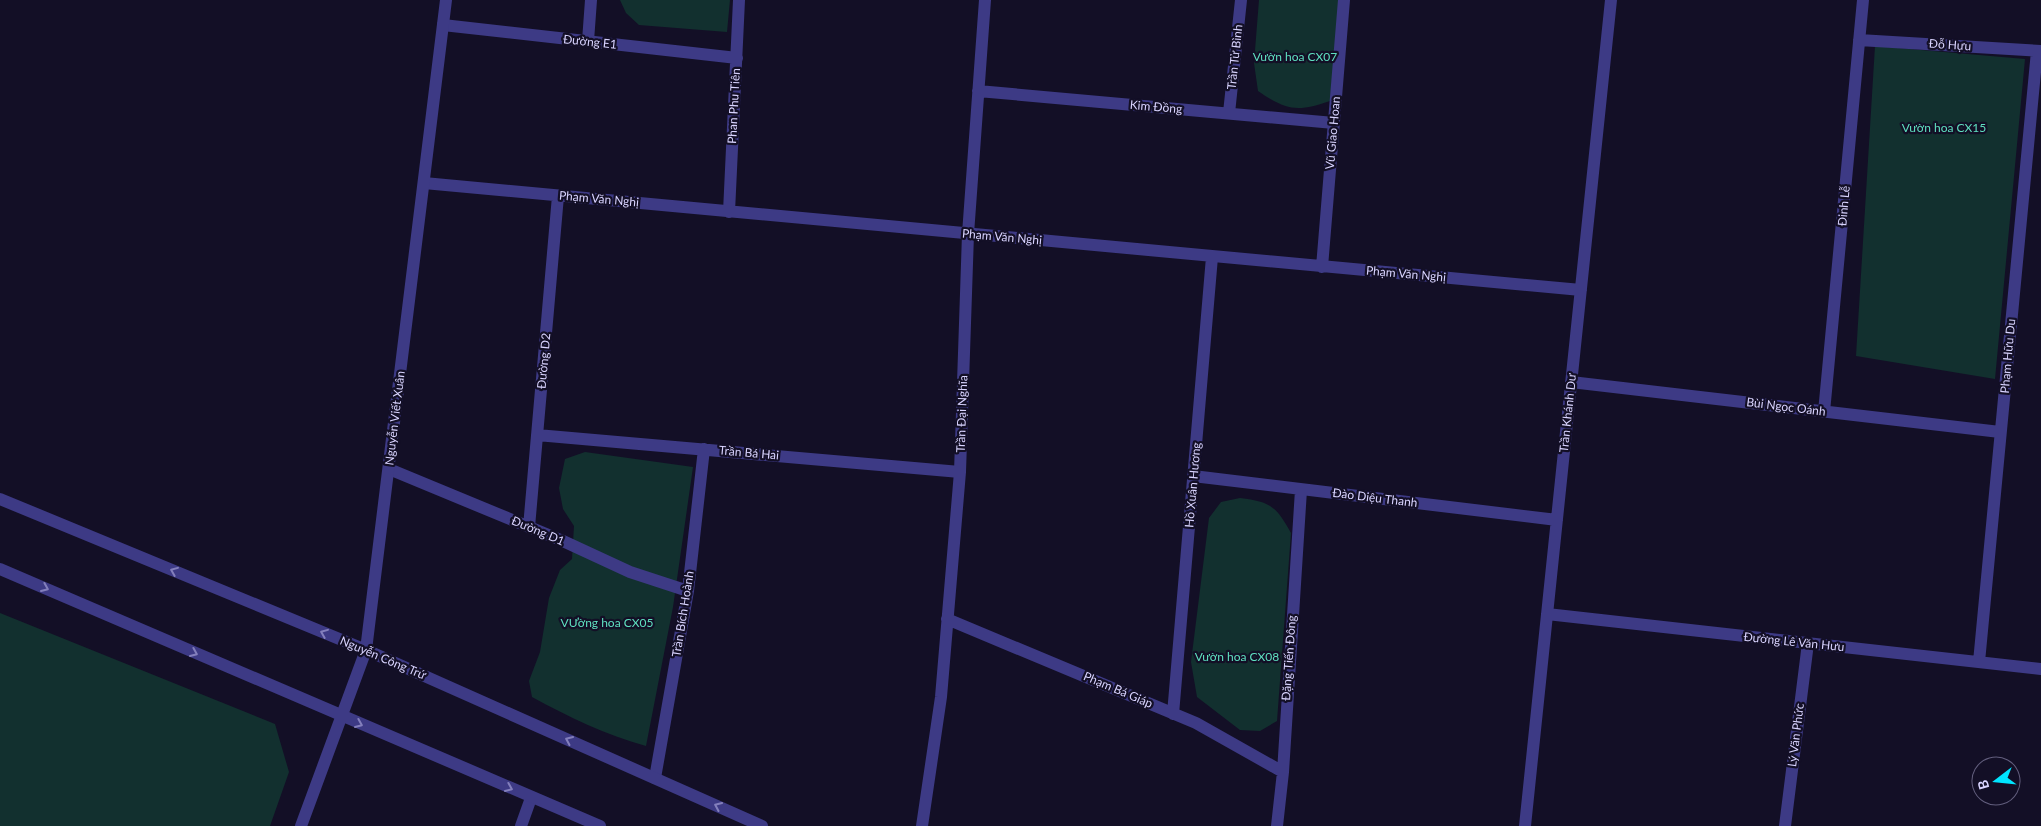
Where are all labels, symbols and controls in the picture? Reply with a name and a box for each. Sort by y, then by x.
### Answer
street label: Trần Tử Bình [1224,24,1245,90]
street label: Đường E1 [562,31,618,52]
street label: Đỗ Hựu [1928,36,1972,53]
park label: Vườn hoa CX07 [1253,49,1337,64]
street label: Phan Phu Tiên [724,68,743,144]
street label: Vũ Giao Hoan [1322,96,1343,170]
street label: Kim Đồng [1129,97,1183,116]
park label: Vườn hoa CX15 [1902,120,1986,135]
street label: Đinh Lễ [1834,185,1853,227]
street label: Phạm Văn Nghị [558,188,640,209]
street label: Phạm Văn Nghị [961,226,1043,247]
street label: Phạm Văn Nghị [1365,263,1447,284]
street label: Phạm Hữu Du [1997,318,2018,394]
street label: Đường D2 [534,332,553,390]
street label: Nguyễn Viết Xuân [381,370,408,466]
street label: Trần Khánh Dư [1556,372,1579,453]
street label: Trần Đại Nghĩa [953,375,970,453]
street label: Bùi Ngọc Oánh [1746,394,1827,419]
street label: Trần Bá Hai [718,442,780,463]
street label: Hồ Xuân Hương [1181,442,1204,528]
street label: Đào Diệu Thanh [1332,485,1418,510]
street label: Đường D1 [509,513,567,548]
one-way arrow [170,566,179,577]
street label: Trần Bích Hoành [668,570,697,658]
one-way arrow [40,582,49,593]
park label: VƯờng hoa CX05 [561,615,653,630]
street label: Đặng Tiến Đông [1278,615,1299,701]
one-way arrow [321,628,329,638]
street label: Đường Lê Văn Hưu [1743,629,1845,654]
street label: Nguyễn Công Trứ [338,633,429,683]
one-way arrow [189,646,198,657]
park label: Vườn hoa CX08 [1195,649,1279,664]
street label: Phạm Bá Giáp [1081,668,1155,711]
street label: Lý Văn Phức [1784,702,1807,768]
one-way arrow [354,717,363,728]
one-way arrow [565,736,574,747]
north arrow [1971,756,2021,806]
text: B [1974,778,1992,792]
one-way arrow [504,781,513,792]
one-way arrow [714,802,723,813]

